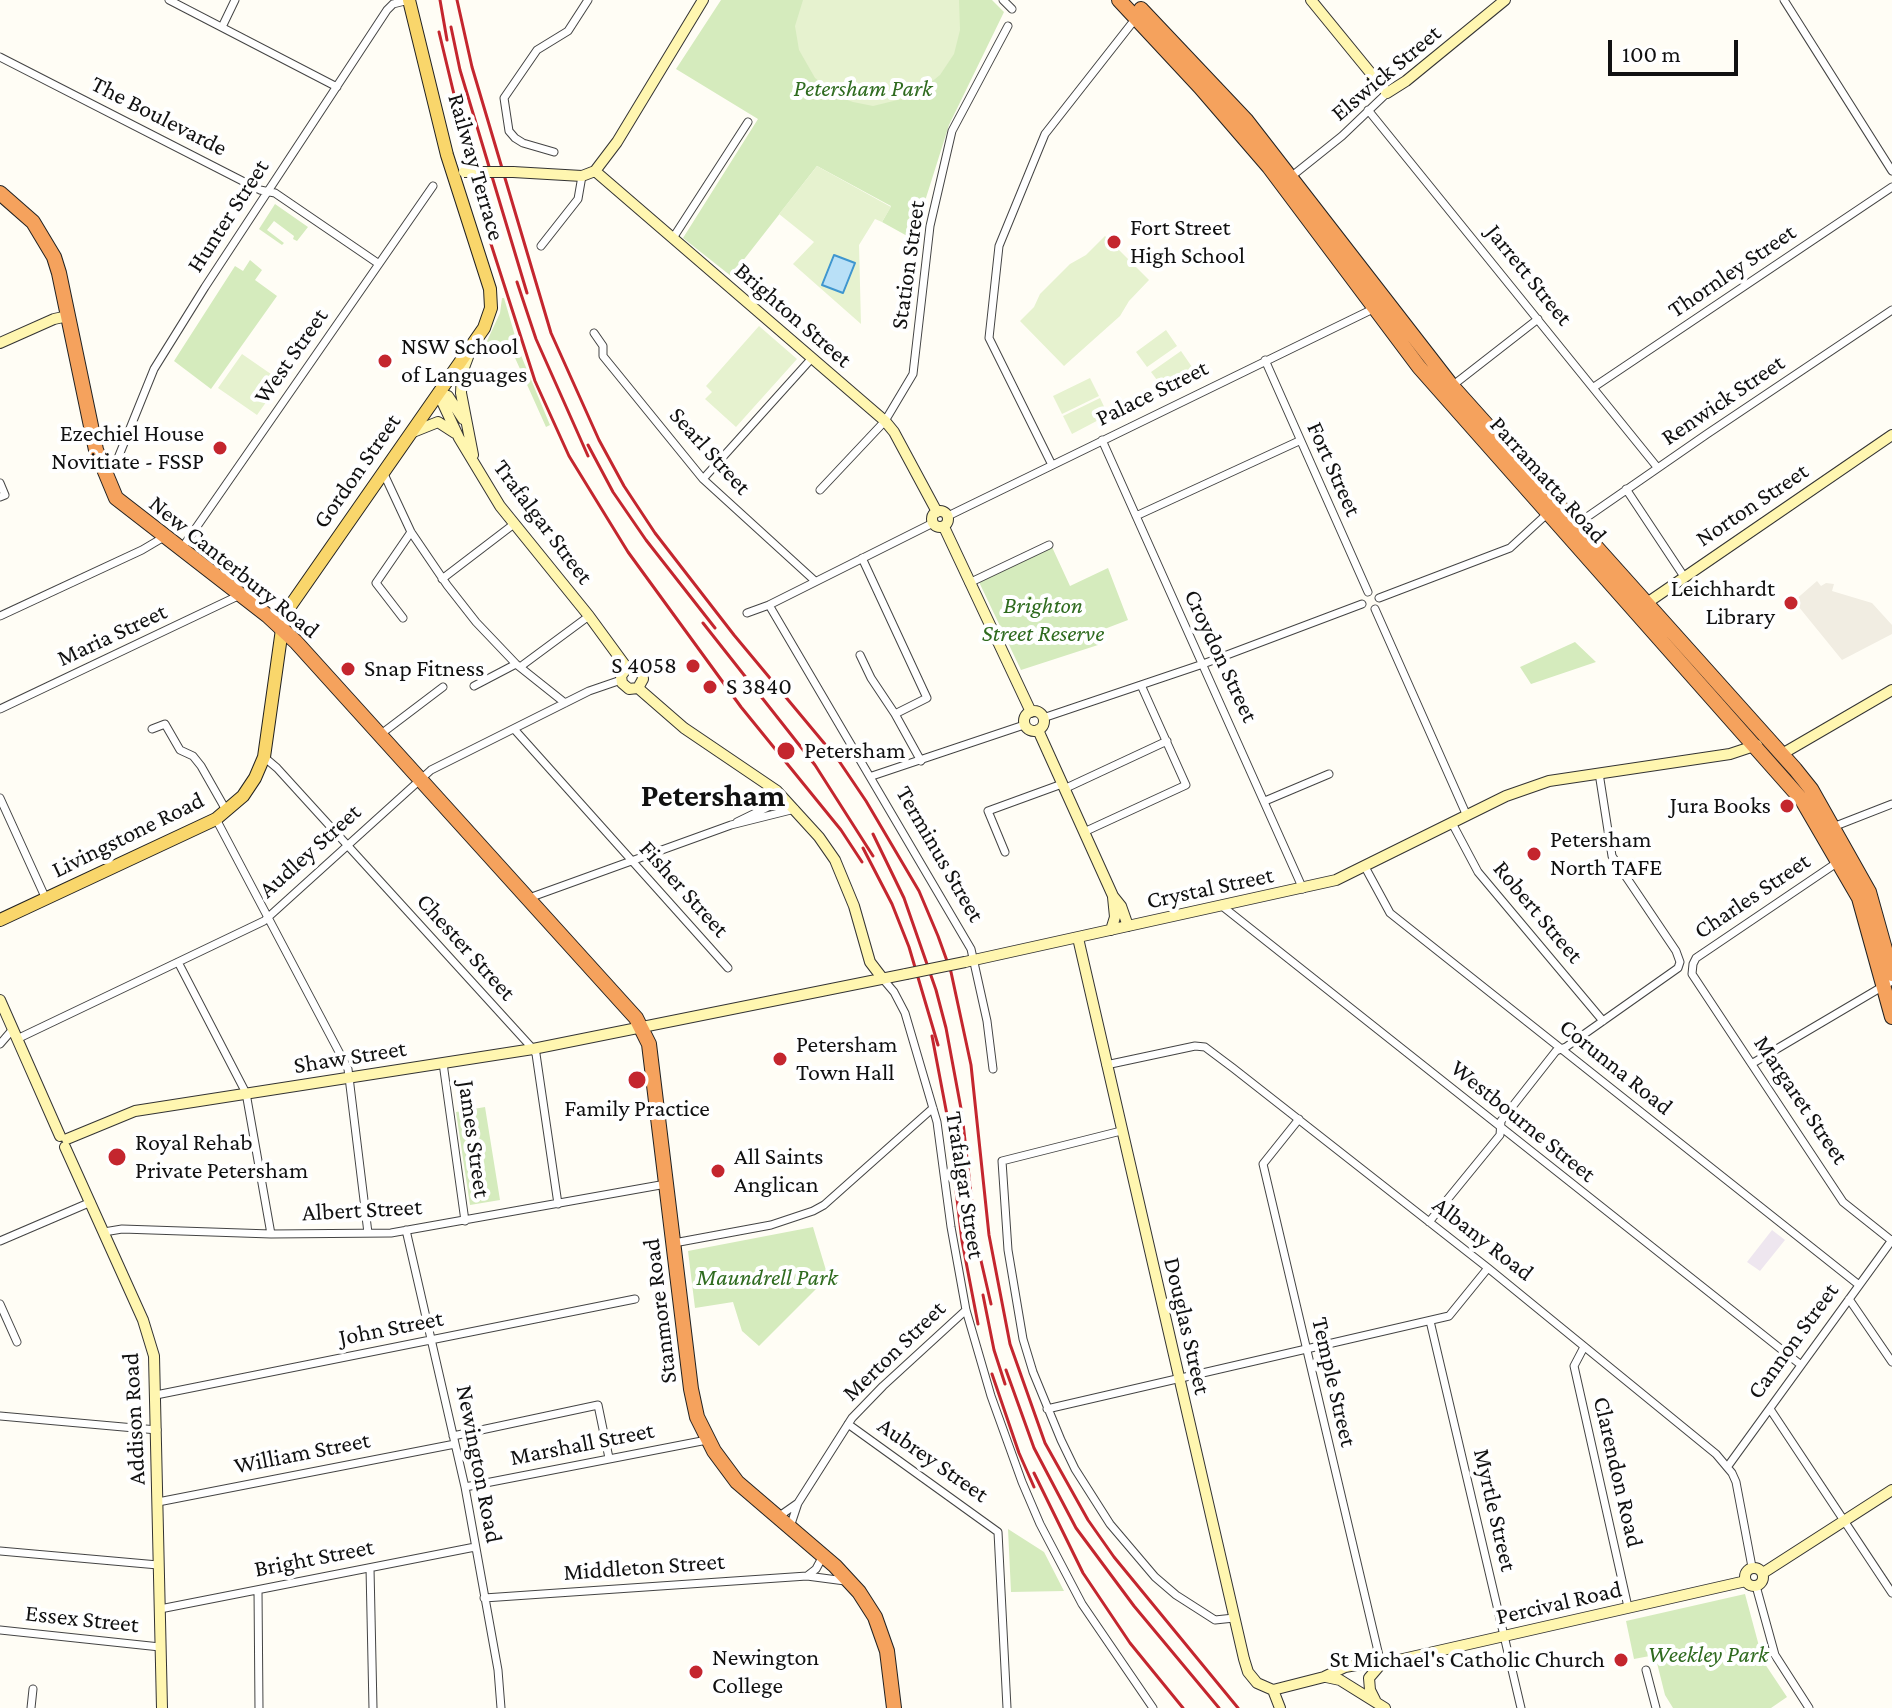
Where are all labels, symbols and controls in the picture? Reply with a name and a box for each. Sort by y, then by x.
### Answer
street label: Elswick Street [1325,19,1447,127]
scale bar [1612,24,1742,74]
text: 100 m [1622,40,1681,67]
street label: The Boulevarde [86,69,232,163]
park label: Petersham Park [793,75,933,103]
street label: Railway Terrace [441,90,511,244]
street label: Hunter Street [181,154,275,278]
street label: Station Street [885,199,931,331]
place label: Fort Street High School [1130,214,1245,270]
street label: Thornley Street [1663,218,1801,324]
street label: Jarrett Street [1479,219,1579,331]
marker: Fort Street High School [1105,233,1123,251]
street label: Brighton Street [729,256,857,374]
street label: West Street [248,303,334,409]
place label: NSW School of Languages [401,333,527,389]
street label: Renwick Street [1656,348,1790,452]
marker: NSW School of Languages [376,352,394,370]
street label: Palace Street [1091,353,1213,433]
street label: Searl Street [663,401,757,501]
street label: Gordon Street [307,408,407,534]
street label: Parramatta Road [1483,411,1613,549]
street label: Fort Street [1300,417,1368,521]
place label: Ezechiel House Novitiate - FSSP [51,420,204,476]
marker: Ezechiel House Novitiate - FSSP [211,439,229,457]
street label: Trafalgar Street [487,454,599,590]
street label: Norton Street [1690,457,1814,553]
street label: New Canterbury Road [143,489,325,645]
place label: Leichhardt Library [1671,575,1775,631]
street label: Croydon Street [1178,585,1264,727]
park label: Brighton Street Reserve [982,592,1104,648]
marker: Leichhardt Library [1782,594,1800,612]
street label: Maria Street [53,597,171,673]
place label: S 4058 [611,652,677,680]
place label: Snap Fitness [364,655,485,683]
marker: S 4058 [684,657,702,675]
marker: Snap Fitness [339,660,357,678]
place label: S 3840 [726,673,792,701]
marker: S 3840 [701,678,719,696]
place label: Petersham [804,737,906,765]
marker: Petersham [775,740,797,762]
district label: Petersham [641,777,785,815]
street label: Terminus Street [889,781,991,927]
street label: Livingstone Road [47,786,209,884]
place label: Jura Books [1670,792,1771,820]
marker: Jura Books [1778,797,1796,815]
street label: Audley Street [253,798,367,904]
place label: Petersham North TAFE [1550,826,1662,882]
street label: Fisher Street [633,835,735,943]
marker: Petersham North TAFE [1525,845,1543,863]
street label: Charles Street [1689,847,1815,945]
street label: Robert Street [1487,855,1589,969]
street label: Crystal Street [1144,861,1276,915]
street label: Chester Street [410,887,522,1007]
street label: Corunna Road [1554,1013,1678,1121]
street label: Margaret Street [1747,1030,1855,1170]
place label: Petersham Town Hall [796,1031,898,1087]
street label: Shaw Street [292,1034,408,1080]
marker: Petersham Town Hall [771,1050,789,1068]
street label: Westbourne Street [1445,1054,1601,1188]
marker: Family Practice [626,1069,648,1091]
street label: James Street [452,1078,496,1200]
place label: Family Practice [564,1095,710,1123]
street label: Trafalgar Street [939,1109,991,1261]
place label: Royal Rehab Private Petersham [135,1129,308,1185]
place label: All Saints Anglican [734,1143,823,1199]
marker: Royal Rehab Private Petersham [106,1146,128,1168]
marker: All Saints Anglican [709,1162,727,1180]
street label: Albany Road [1427,1191,1539,1287]
street label: Albert Street [301,1192,423,1228]
street label: Stanmore Road [637,1237,683,1385]
street label: Douglas Street [1157,1255,1217,1397]
park label: Maundrell Park [696,1264,838,1292]
street label: Cannon Street [1741,1277,1845,1405]
street label: Merton Street [836,1295,952,1407]
street label: John Street [336,1304,446,1352]
street label: Temple Street [1305,1314,1363,1450]
street label: Addison Road [116,1352,152,1486]
street label: Newington Road [450,1383,508,1545]
street label: Clarendon Road [1587,1394,1649,1550]
street label: Aubrey Street [872,1411,994,1509]
street label: Marshall Street [508,1416,656,1472]
street label: William Street [232,1426,372,1480]
street label: Myrtle Street [1467,1446,1523,1574]
street label: Bright Street [252,1532,376,1584]
street label: Middleton Street [562,1547,726,1587]
street label: Percival Road [1493,1575,1625,1631]
street label: Essex Street [24,1599,140,1639]
park label: Weekley Park [1648,1641,1768,1669]
place label: Newington College [712,1644,819,1700]
place label: St Michael's Catholic Church [1330,1646,1605,1674]
marker: St Michael's Catholic Church [1612,1651,1630,1669]
marker: Newington College [687,1663,705,1681]

